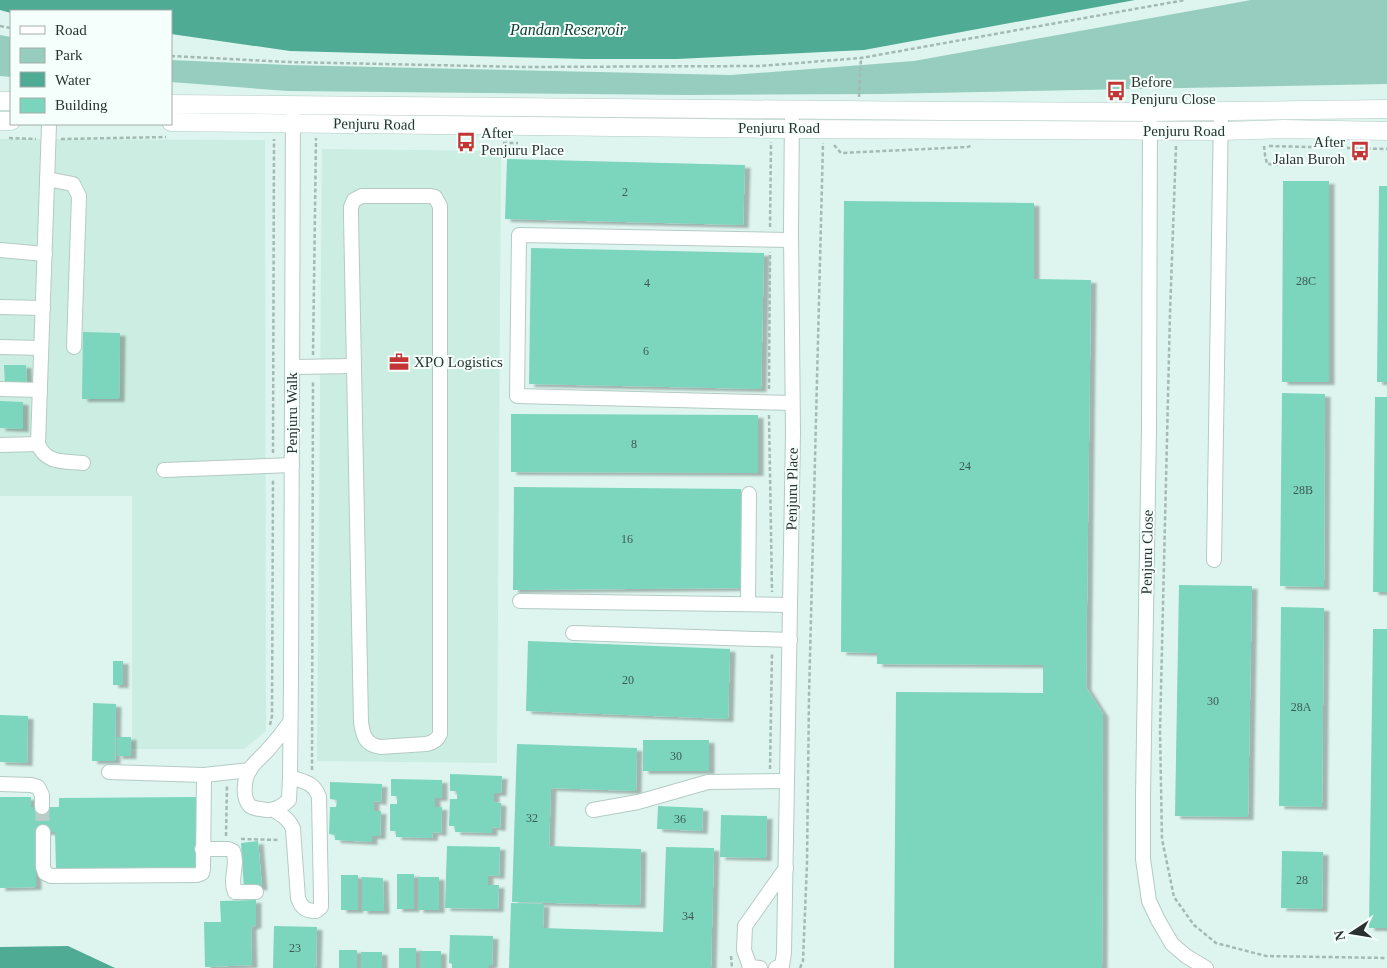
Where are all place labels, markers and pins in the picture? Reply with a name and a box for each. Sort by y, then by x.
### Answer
place label: Before Penjuru Close [1131,74,1216,107]
bus stop icon: Before Penjuru Close [1105,80,1127,102]
place label: After Penjuru Place [481,125,564,158]
bus stop icon: After Penjuru Place [455,131,477,153]
place label: After Jalan Buroh [1273,134,1345,167]
bus stop icon: After Jalan Buroh [1349,140,1371,162]
office icon: XPO Logistics [388,351,410,373]
place label: XPO Logistics [414,354,503,370]

